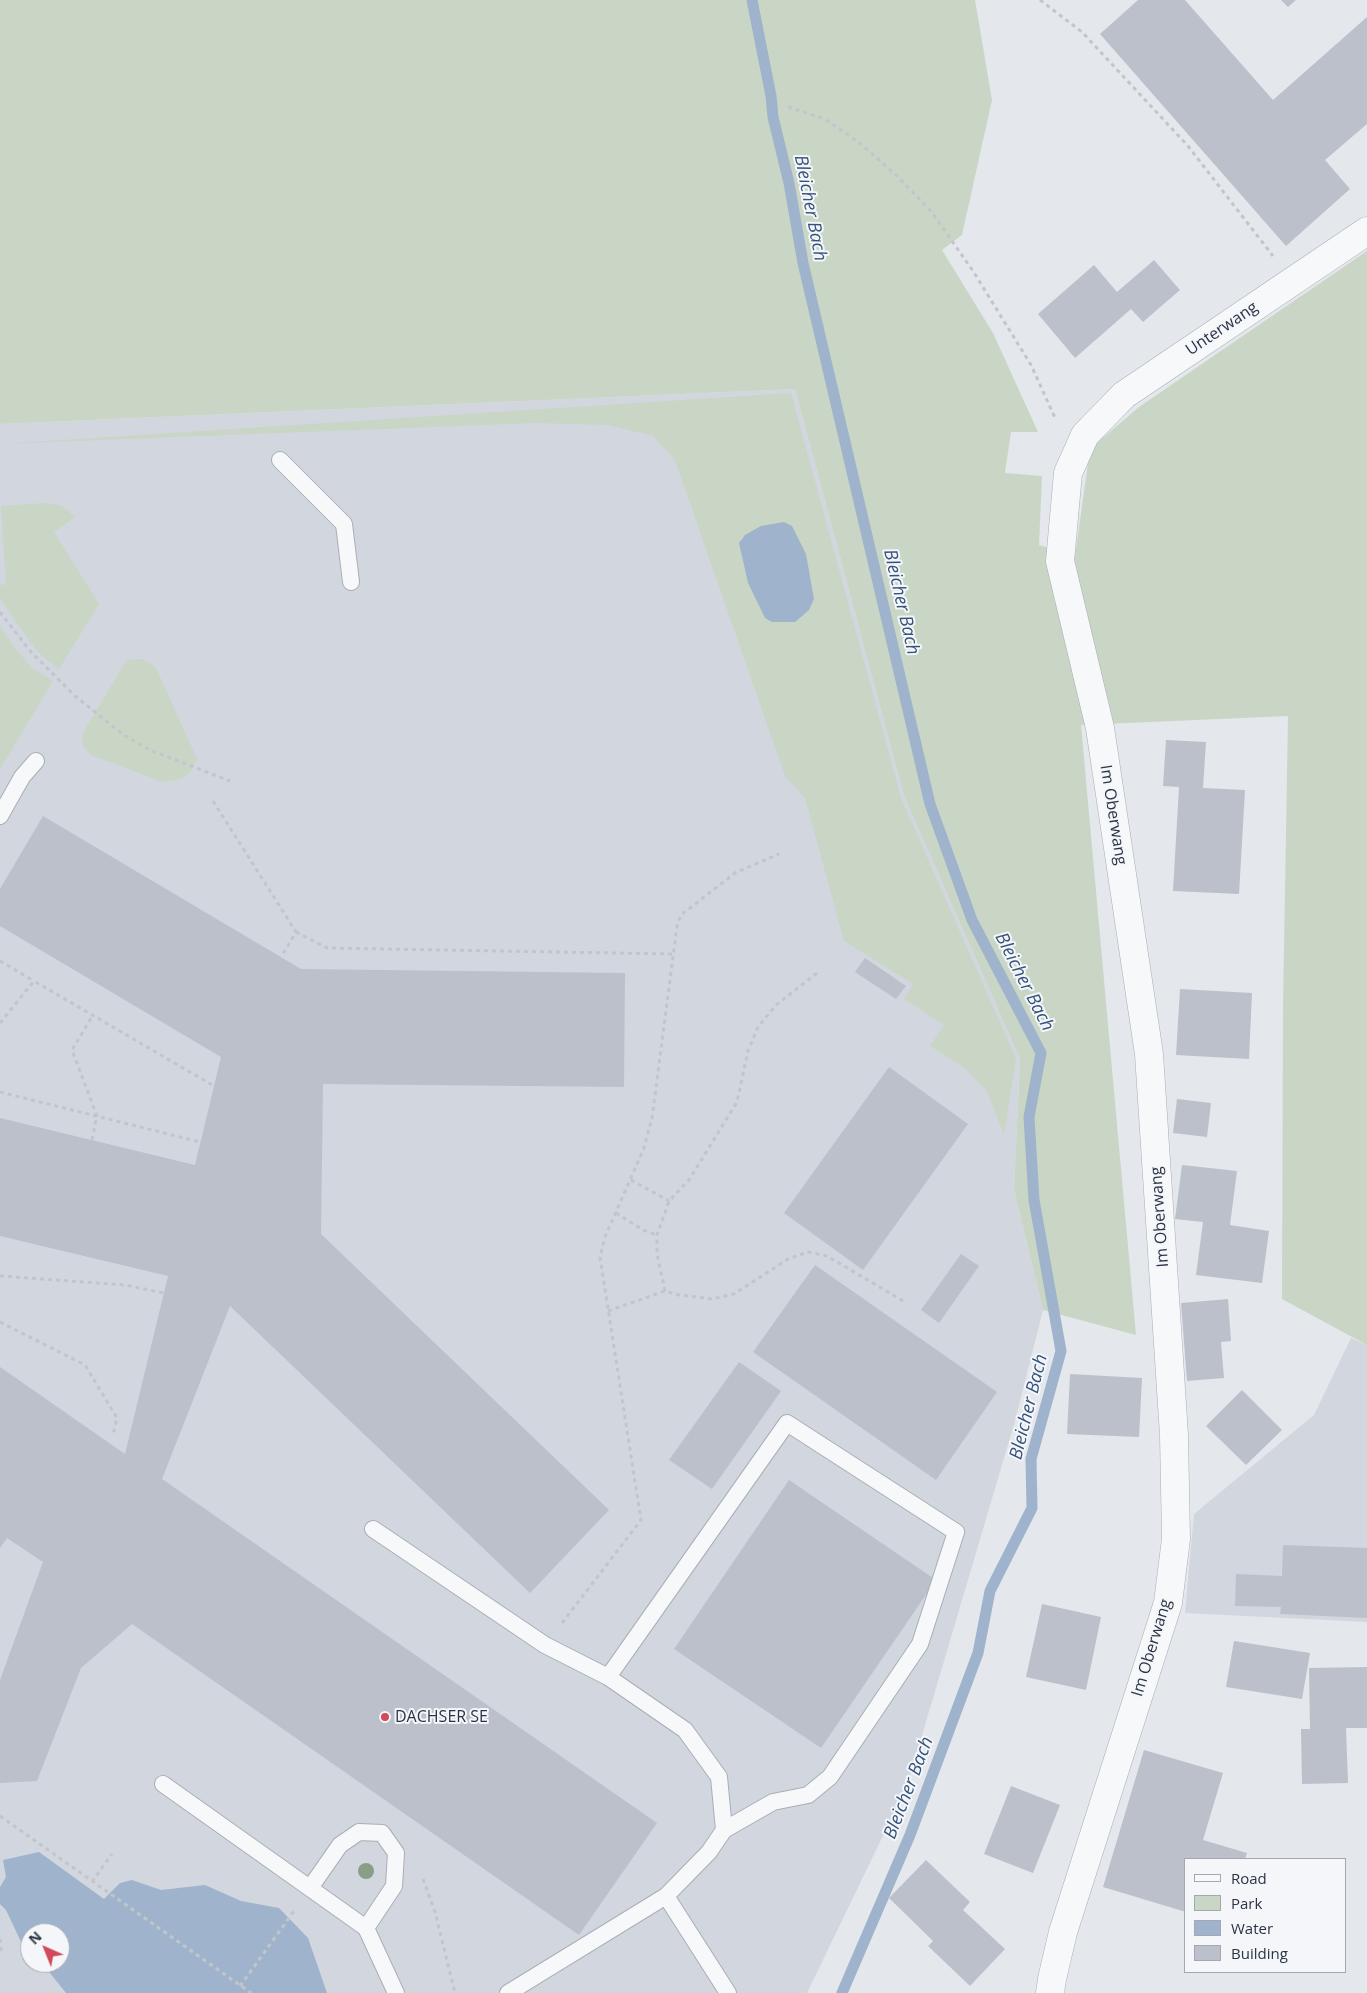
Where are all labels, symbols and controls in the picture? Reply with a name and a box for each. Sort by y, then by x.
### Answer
water label: Bleicher Bach [789,153,831,263]
street label: Unterwang [1182,298,1262,360]
water label: Bleicher Bach [878,547,924,657]
street label: Im Oberwang [1096,764,1130,866]
water label: Bleicher Bach [990,929,1058,1035]
street label: Im Oberwang [1147,1166,1173,1268]
water label: Bleicher Bach [1006,1352,1052,1462]
street label: Im Oberwang [1128,1597,1176,1699]
place label: DACHSER SE [395,1707,488,1727]
marker: DACHSER SE [379,1711,391,1723]
water label: Bleicher Bach [880,1734,938,1842]
legend [1184,1858,1347,1973]
text: Road [1231,1868,1267,1888]
text: Park [1231,1893,1262,1913]
text: Water [1231,1918,1273,1938]
north arrow [20,1923,70,1973]
text: N [24,1927,46,1948]
text: Building [1231,1943,1288,1963]

